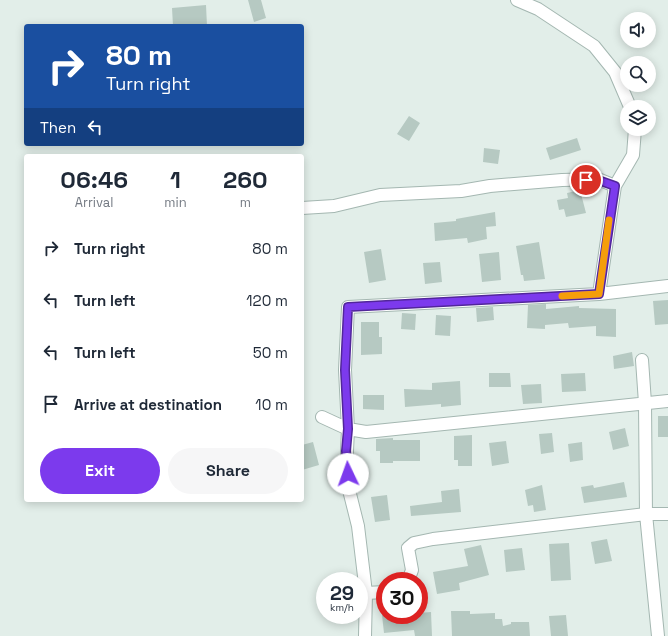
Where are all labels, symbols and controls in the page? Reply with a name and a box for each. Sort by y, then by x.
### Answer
map controls [620,12,656,136]
button: sound [620,12,656,48]
text: 80 m [106,37,172,73]
icon: right [40,40,92,92]
button: search [620,56,656,92]
text: Turn right [106,72,190,95]
button: layers [620,100,656,136]
icon: left [84,116,106,138]
text: Then [40,118,76,137]
pin [569,163,603,197]
text: 06:46 [60,164,128,195]
text: 1 [170,164,181,195]
text: 260 [223,164,268,195]
icon: arrive [575,169,597,191]
text: Arrival [75,194,113,211]
text: min [164,194,187,211]
text: m [240,194,251,211]
icon: right [40,237,62,259]
text: Turn right [74,239,145,258]
text: 80 m [252,239,288,258]
icon: left [40,289,62,311]
text: Turn left [74,291,136,310]
text: 120 m [246,291,288,310]
icon: left [40,341,62,363]
text: Turn left [74,343,136,362]
text: 50 m [253,343,288,362]
icon: arrive [40,393,62,415]
text: Arrive at destination [74,395,222,414]
text: 10 m [255,395,288,414]
button: Exit [40,448,160,494]
button: Share [168,448,288,494]
position arrow [327,453,369,495]
speed limit sign: 30 [376,572,428,624]
text: 29 [330,580,354,606]
text: km/h [330,601,354,614]

